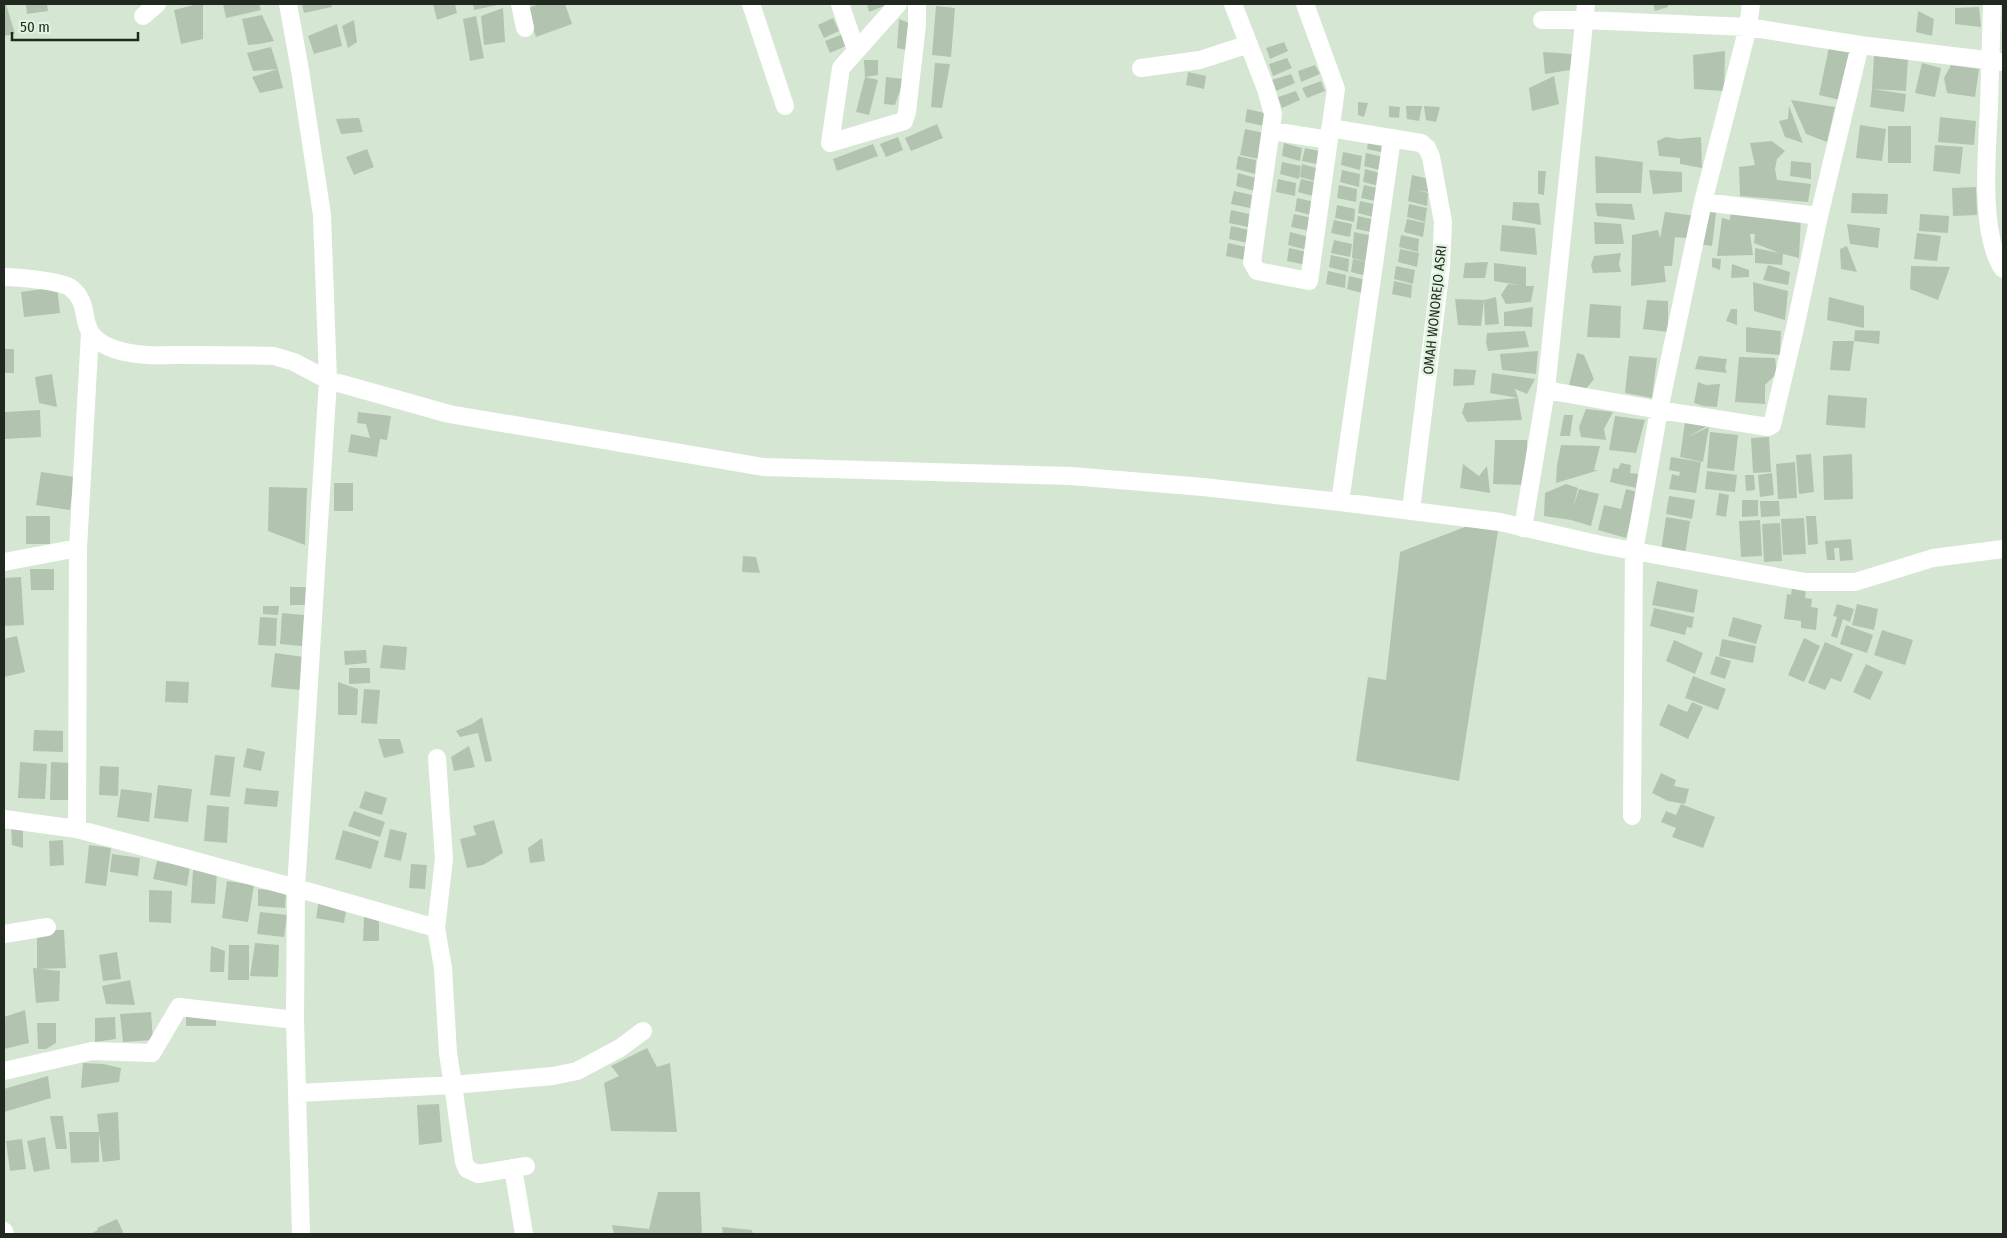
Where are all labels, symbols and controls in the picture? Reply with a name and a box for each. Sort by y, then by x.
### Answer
scale bar [12,10,139,42]
text: 50 m [20,18,50,36]
street label: OMAH WONOREJO ASRI [1420,244,1450,376]

